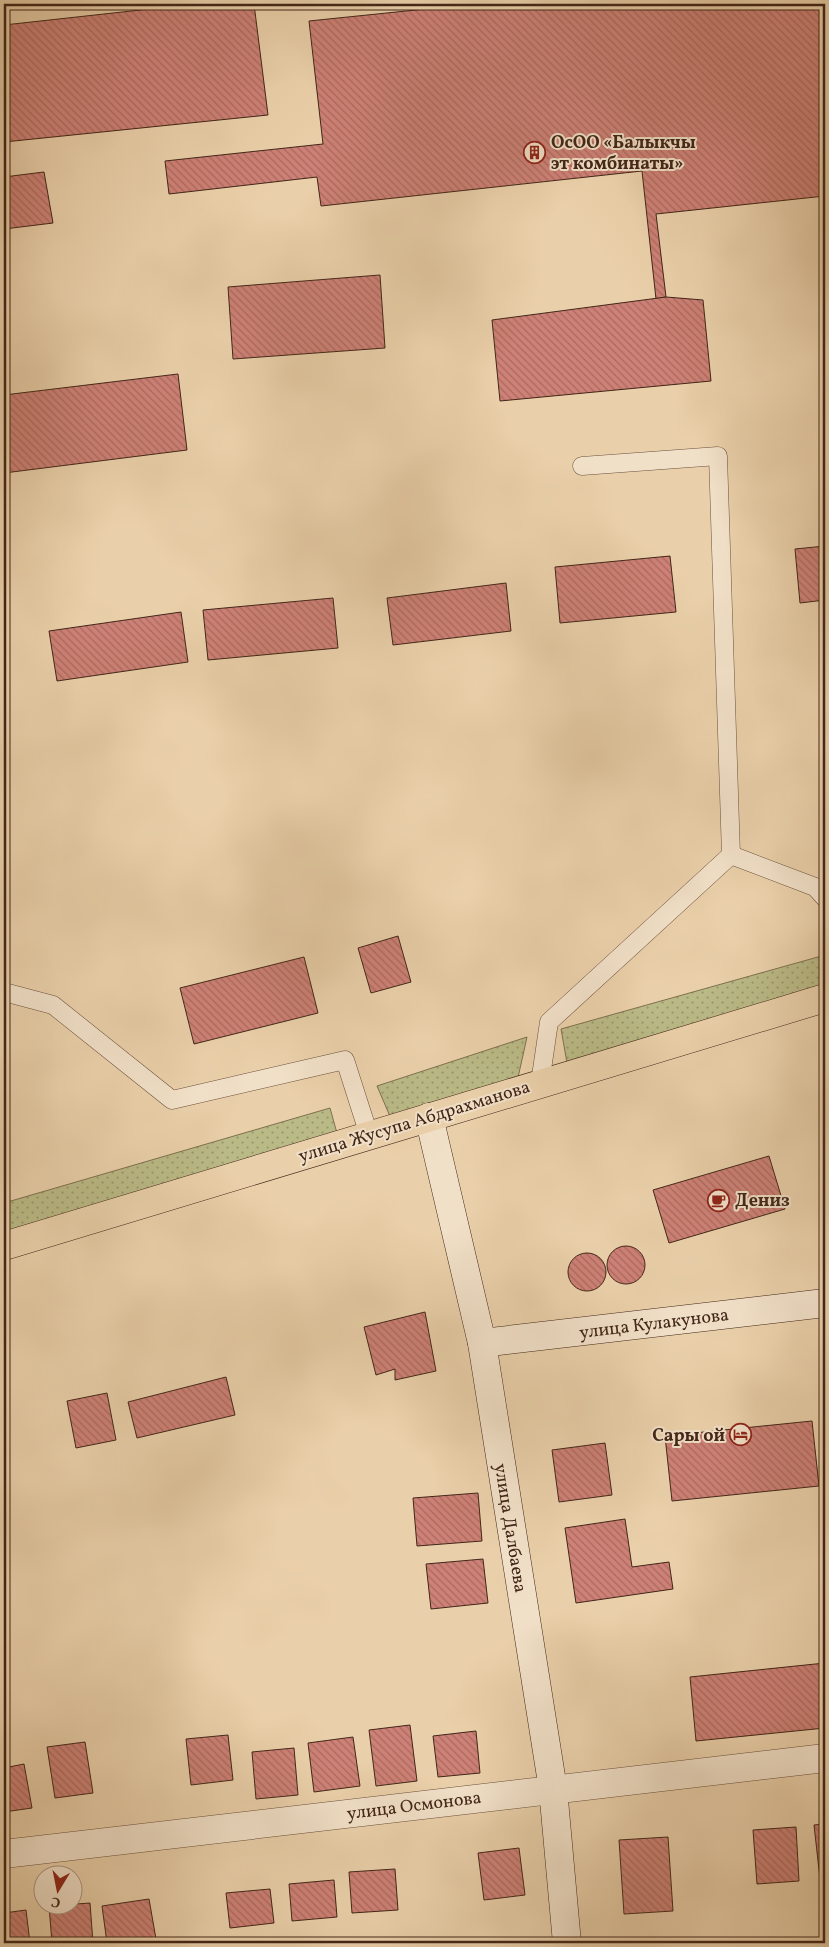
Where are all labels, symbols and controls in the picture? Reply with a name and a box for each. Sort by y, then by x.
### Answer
place label: ОсОО «Балыкчы эт комбинаты» [551,131,696,177]
building icon: ОсОО «Балыкчы эт комбинаты» [523,140,547,164]
street label: улица Жусупа Абдрахманова [295,1075,533,1170]
cafe icon: Дениз [707,1188,731,1212]
place label: Дениз [735,1189,790,1214]
street label: улица Кулакунова [578,1303,730,1346]
hotel icon: Сары ой [729,1423,753,1447]
place label: Сары ой [652,1424,725,1449]
street label: улица Далбаева [487,1462,532,1595]
street label: улица Осмонова [345,1786,483,1827]
north arrow [32,1864,82,1914]
text: С [50,1891,62,1911]

